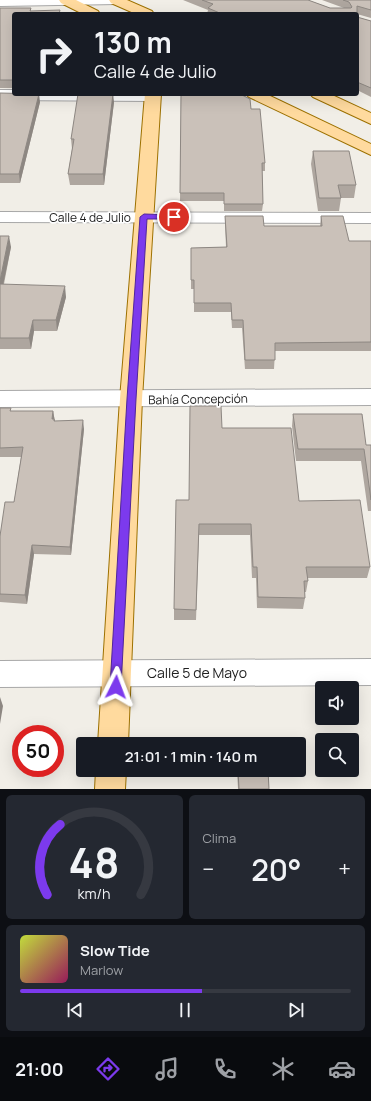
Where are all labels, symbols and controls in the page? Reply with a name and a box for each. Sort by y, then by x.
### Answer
text: 130 m [94,23,172,61]
icon: right [28,28,80,80]
text: Calle 4 de Julio [94,59,217,83]
pin [157,200,191,234]
icon: arrive [163,206,185,228]
street label: Calle 4 de Julio [49,209,131,226]
street label: Bahía Concepción [148,390,248,408]
street label: Calle 5 de Mayo [147,663,247,682]
position arrow [95,666,137,708]
map controls [315,681,359,777]
button: sound [315,681,359,725]
speed limit sign: 50 [12,725,64,777]
button: search [315,733,359,777]
text: 21:01 · 1 min · 140 m [125,746,257,767]
text: Clima [203,829,236,847]
text: 48 [69,834,120,890]
text: 20° [251,849,302,890]
text: − [203,854,214,884]
text: + [338,854,351,884]
text: km/h [78,884,111,903]
text: Slow Tide [80,940,150,961]
text: Marlow [80,961,123,979]
icon: previous [64,999,86,1021]
icon: pause [174,999,196,1021]
icon: next [285,999,307,1021]
icon: directions [94,1055,122,1083]
icon: music [153,1055,181,1083]
icon: phone [211,1055,239,1083]
icon: climate [269,1055,297,1083]
icon: car [328,1055,356,1083]
text: 21:00 [15,1057,64,1081]

